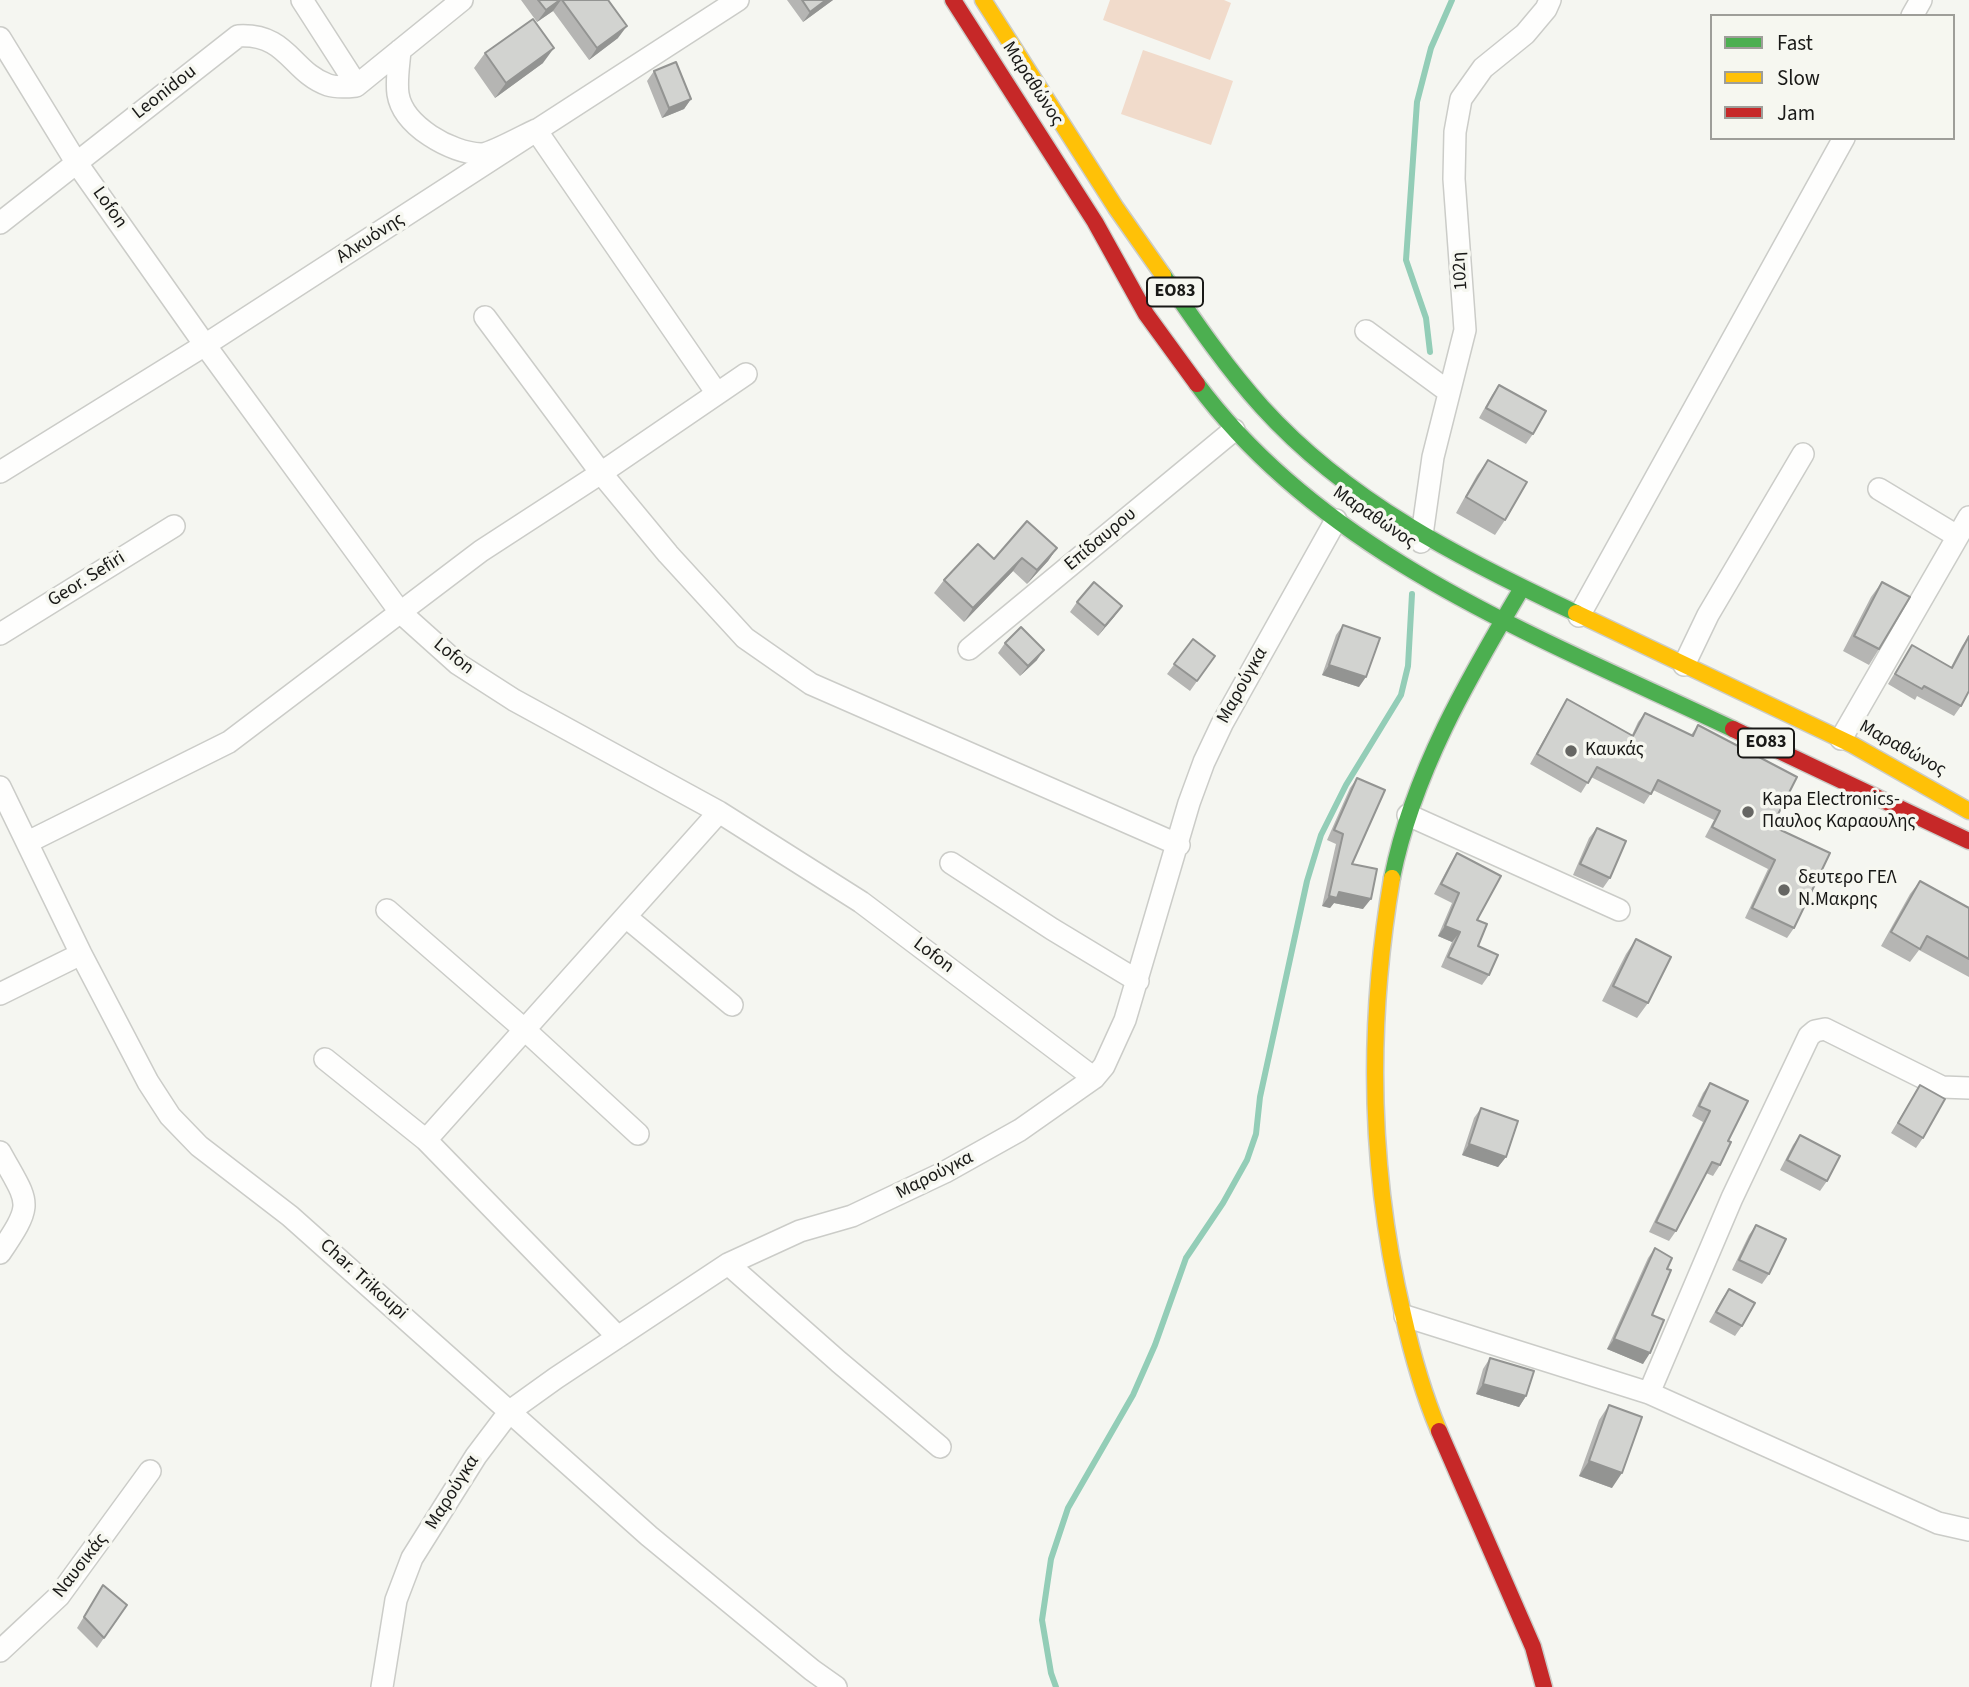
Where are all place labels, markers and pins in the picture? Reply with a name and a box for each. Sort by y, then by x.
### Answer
place label: Καυκάς [1585,740,1644,762]
marker: Καυκάς [1563,743,1579,759]
place label: Kapa Electronics- Παυλος Καραουλης [1762,790,1916,834]
marker: Kapa Electronics- Παυλος Καραουλης [1740,804,1756,820]
place label: δευτερο ΓΕΛ Ν.Μακρης [1798,868,1896,912]
marker: δευτερο ΓΕΛ Ν.Μακρης [1776,882,1792,898]

